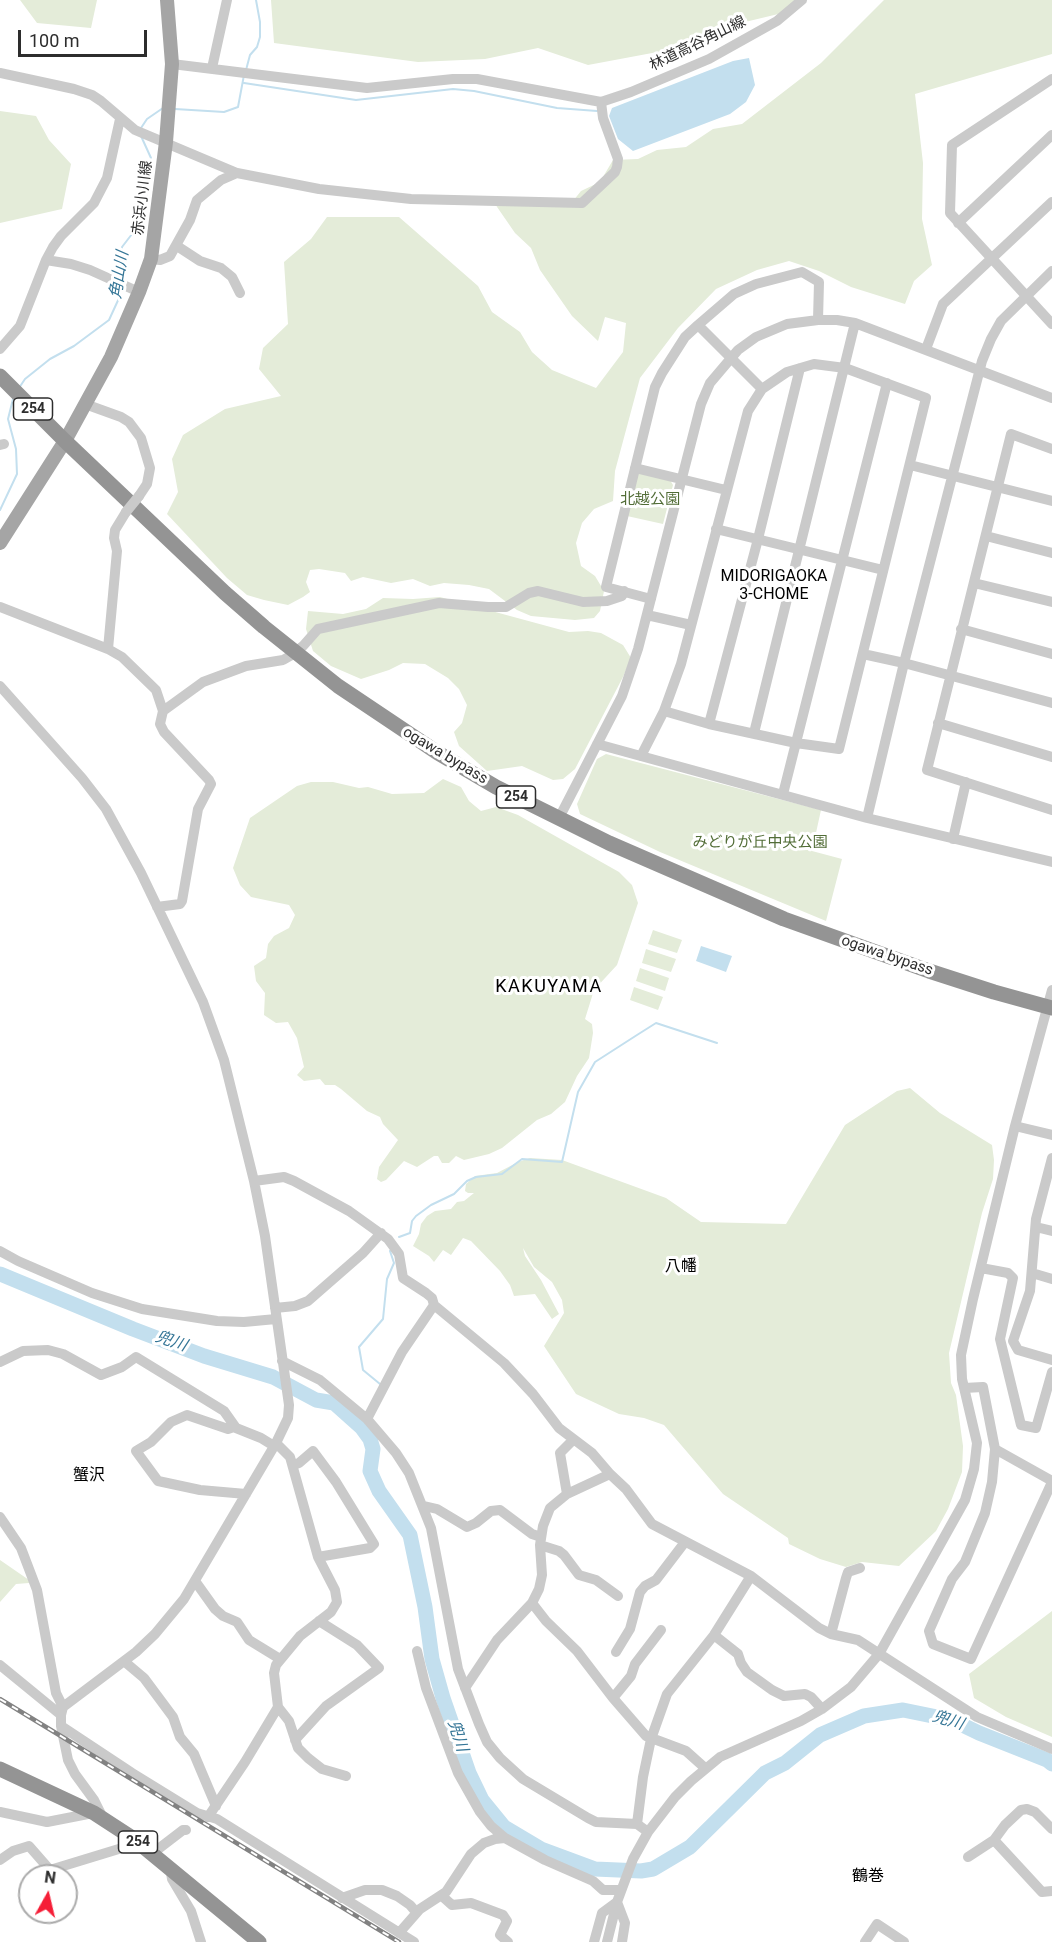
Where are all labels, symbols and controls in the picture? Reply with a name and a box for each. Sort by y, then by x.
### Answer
street label: 林道高谷角山線 [647,13,749,75]
scale bar [21,18,150,56]
text: 100 m [29,30,80,51]
street label: 赤浜小川線 [129,160,157,236]
water label: 角山川 [107,250,133,300]
road number: 254 [14,398,52,420]
park label: 北越公園 [620,491,680,509]
district label: MIDORIGAOKA 3-CHOME [712,567,836,605]
street label: ogawa bypass [399,724,491,788]
road number: 254 [496,786,536,808]
park label: みどりが丘中央公園 [693,834,827,852]
street label: ogawa bypass [839,932,935,980]
district label: KAKUYAMA [495,976,603,998]
district label: 八幡 [665,1257,697,1277]
water label: 兜川 [153,1328,189,1356]
district label: 蟹沢 [73,1466,105,1486]
water label: 兜川 [930,1707,966,1735]
water label: 兜川 [443,1718,471,1754]
road number: 254 [118,1831,158,1853]
north arrow [18,1864,78,1924]
text: N [43,1867,57,1888]
district label: 鶴巻 [852,1867,884,1887]

